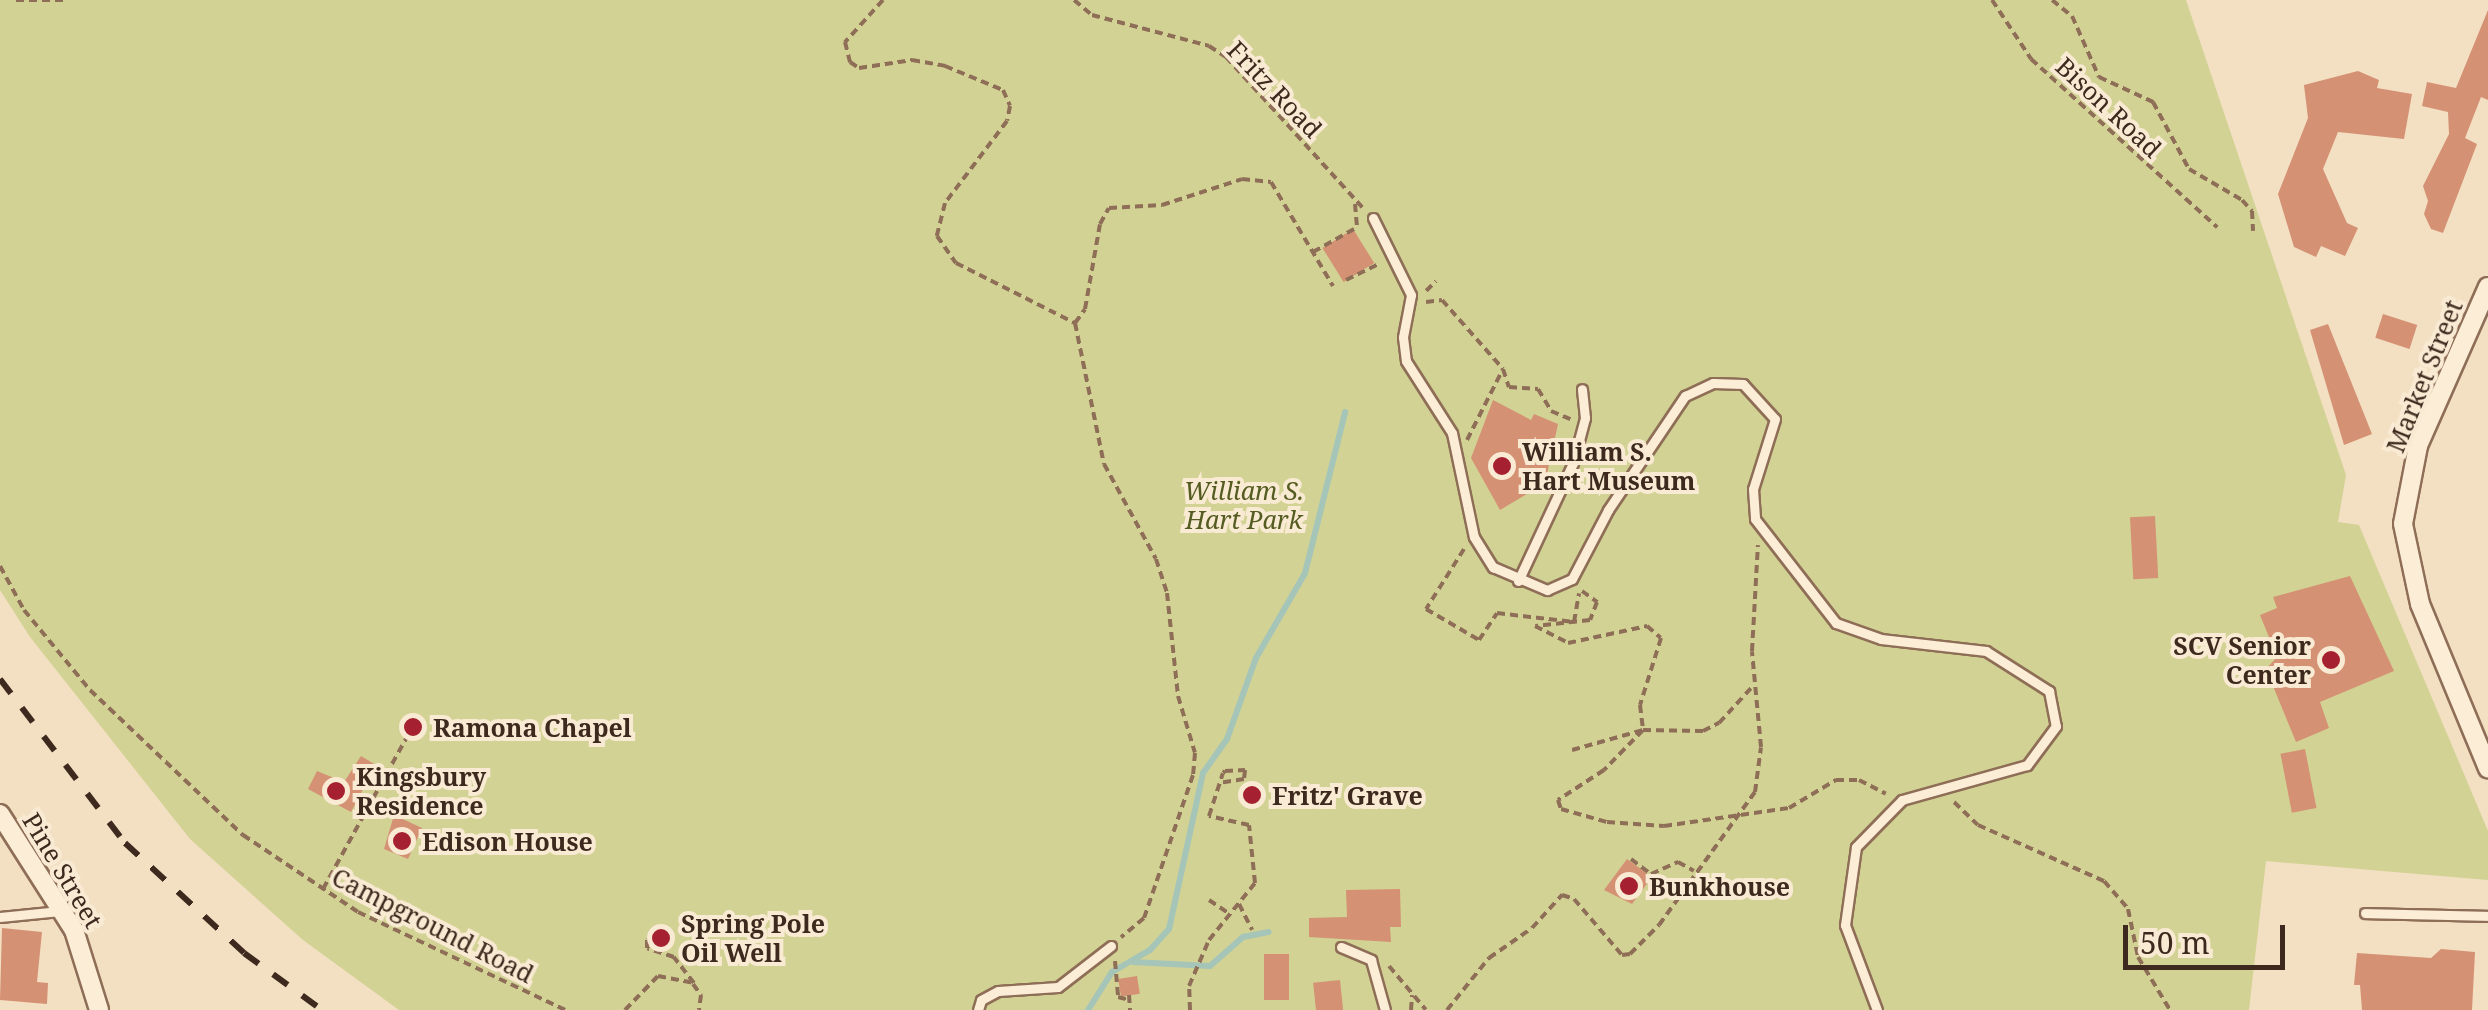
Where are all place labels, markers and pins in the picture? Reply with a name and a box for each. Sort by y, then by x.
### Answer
place label: William S. Hart Museum [1522,437,1695,496]
marker: William S. Hart Museum [1491,455,1513,477]
place label: SCV Senior Center [2173,631,2311,690]
marker: SCV Senior Center [2320,649,2342,671]
place label: Ramona Chapel [433,712,632,742]
marker: Ramona Chapel [402,716,424,738]
place label: Kingsbury Residence [356,762,486,821]
marker: Kingsbury Residence [325,780,347,802]
place label: Fritz' Grave [1272,780,1423,810]
marker: Fritz' Grave [1241,784,1263,806]
place label: Edison House [422,826,593,856]
marker: Edison House [391,830,413,852]
place label: Bunkhouse [1649,871,1790,901]
marker: Bunkhouse [1618,875,1640,897]
place label: Spring Pole Oil Well [681,909,825,968]
marker: Spring Pole Oil Well [650,927,672,949]

